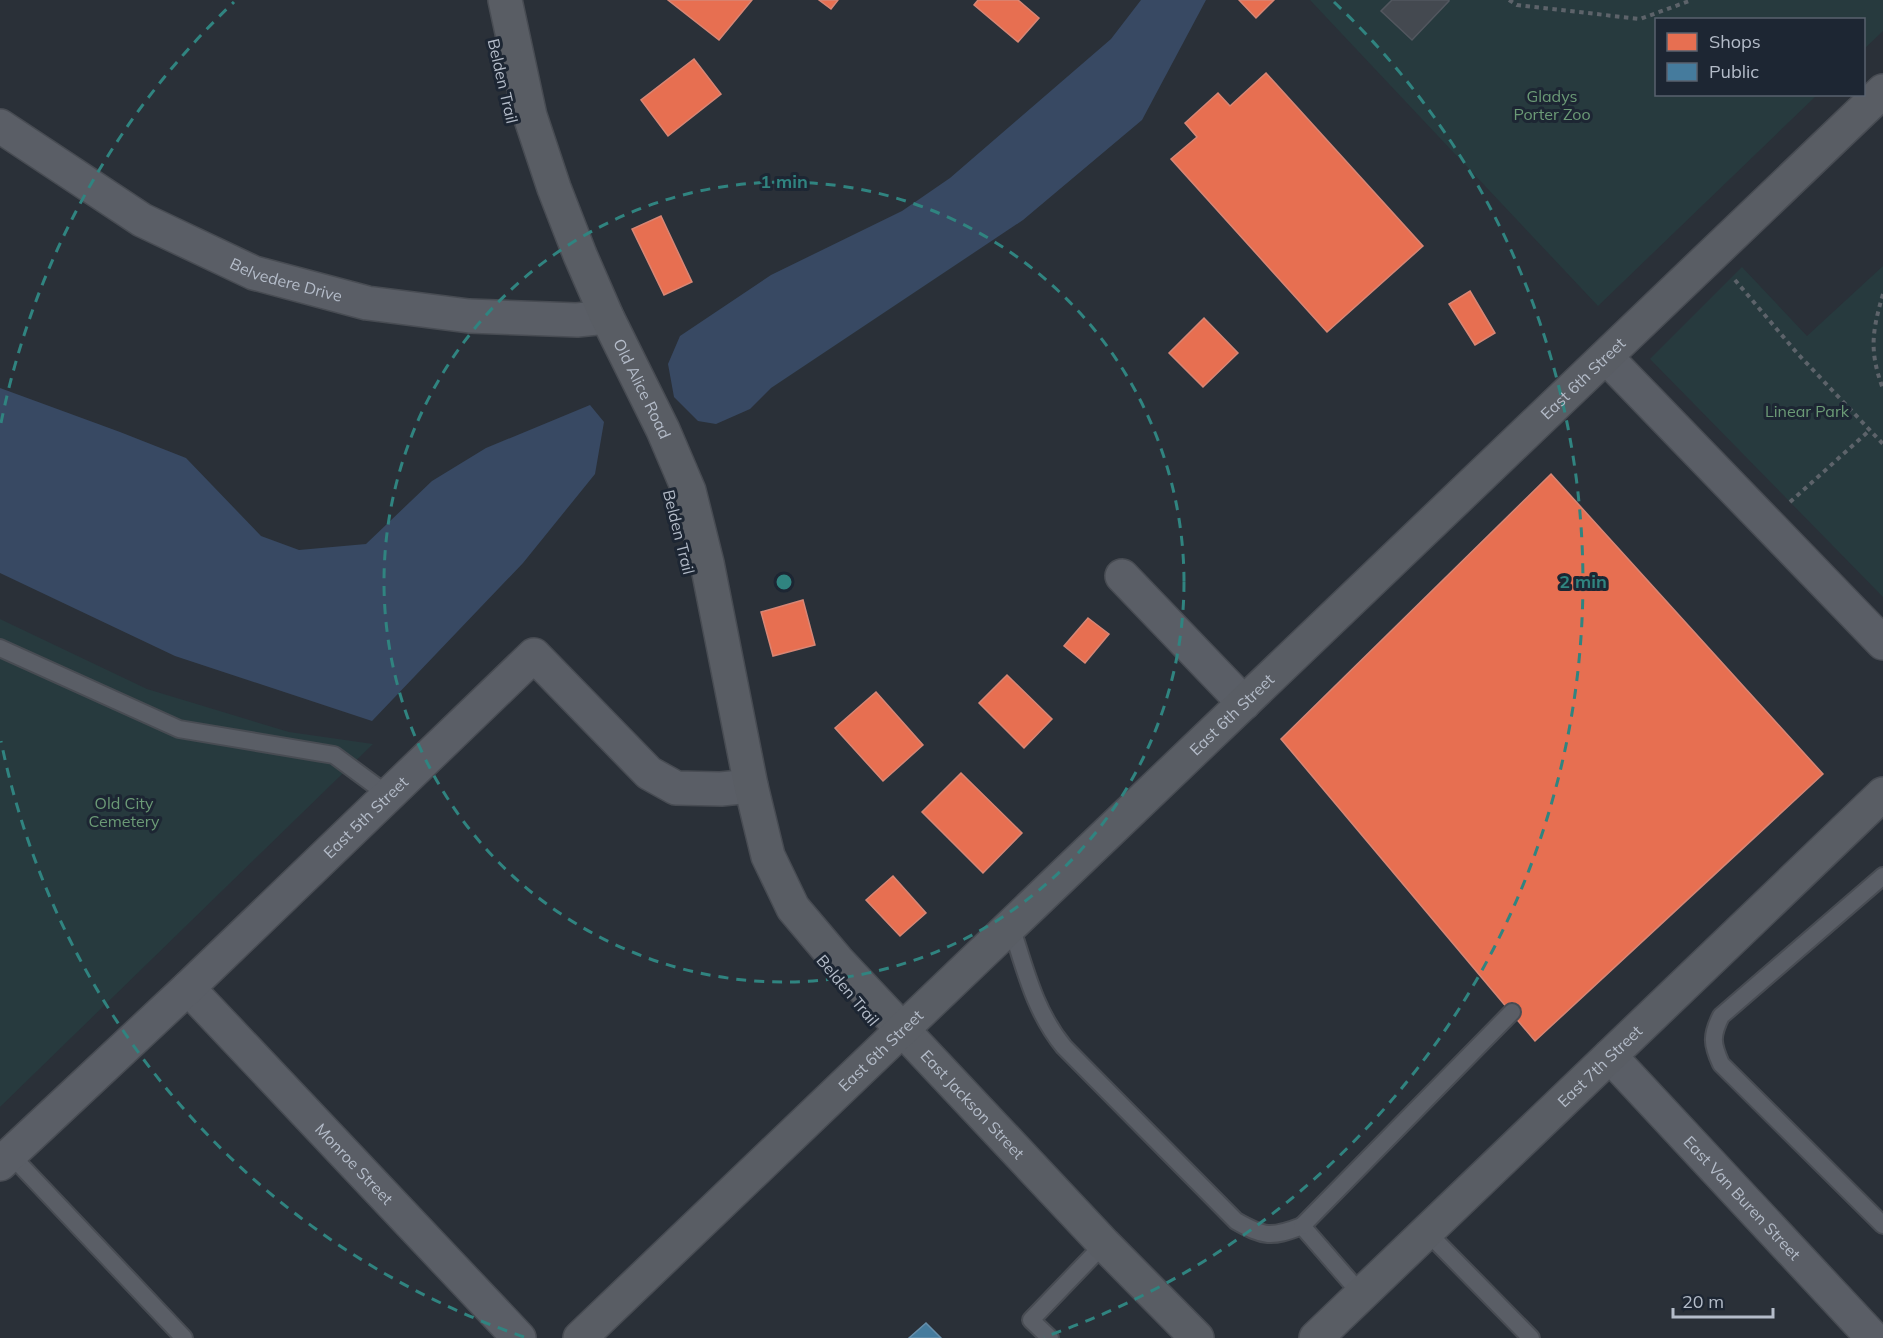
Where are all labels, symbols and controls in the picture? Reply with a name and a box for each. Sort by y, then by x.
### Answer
legend [1655,18,1865,96]
text: Shops [1709,30,1761,53]
street label: Belden Trail [484,37,522,125]
text: Public [1709,60,1759,83]
park label: Gladys Porter Zoo [1513,86,1591,124]
text: 1 min [760,170,808,193]
street label: Belvedere Drive [227,253,344,306]
street label: East 6th Street [1536,333,1630,423]
street label: Old Alice Road [609,335,676,442]
park label: Linear Park [1765,401,1850,421]
street label: Belden Trail [659,488,699,576]
text: 2 min [1559,570,1607,593]
centre of rings [774,572,794,592]
street label: East 6th Street [1185,669,1278,759]
street label: East 5th Street [319,772,412,862]
park label: Old City Cemetery [89,793,160,831]
street label: Belden Trail [812,950,884,1030]
street label: East 6th Street [834,1005,927,1096]
street label: East 7th Street [1553,1020,1646,1111]
street label: East Jackson Street [917,1046,1029,1163]
street label: Monroe Street [311,1119,398,1209]
street label: East Van Buren Street [1680,1132,1805,1264]
scale bar [1673,1281,1774,1319]
text: 20 m [1682,1290,1724,1313]

